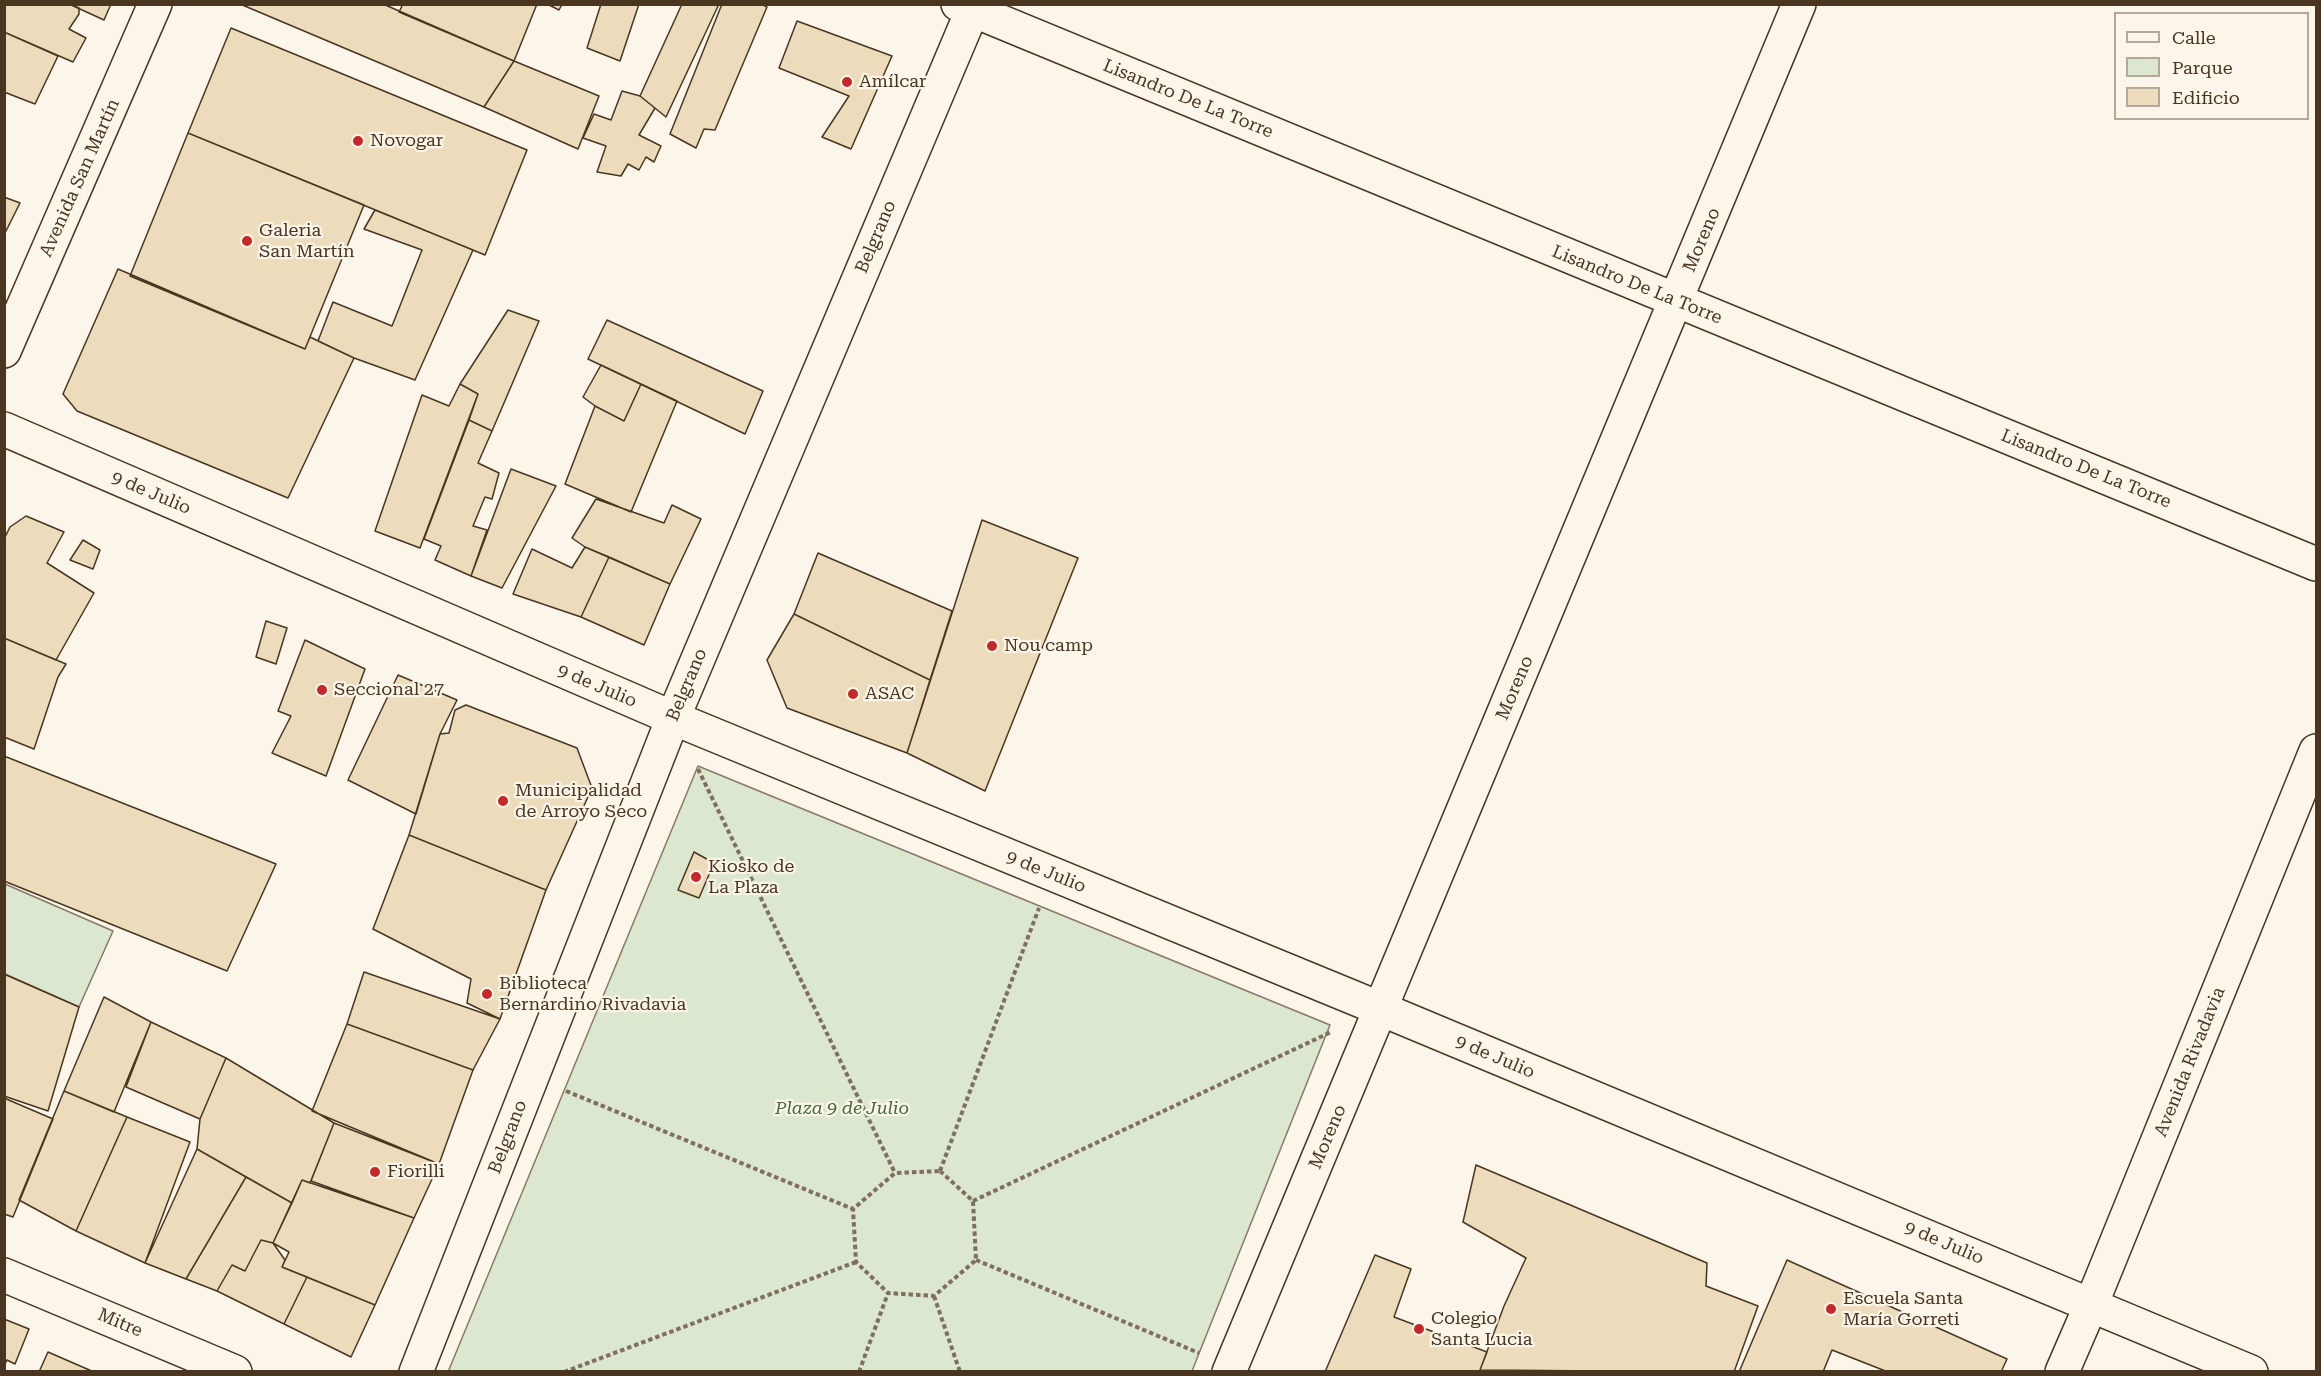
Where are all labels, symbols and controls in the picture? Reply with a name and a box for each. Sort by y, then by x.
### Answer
legend [2114,12,2309,120]
text: Calle [2172,27,2216,48]
street label: Lisandro De La Torre [1100,55,1276,143]
text: Parque [2172,57,2233,78]
place label: Amílcar [859,71,927,93]
marker: Amílcar [840,75,854,89]
text: Edificio [2172,87,2240,108]
street label: Avenida San Martín [35,96,125,260]
place label: Novogar [370,130,443,152]
marker: Novogar [351,134,365,148]
street label: Belgrano [851,197,901,277]
street label: Moreno [1679,205,1725,275]
place label: Galeria San Martín [259,220,355,262]
marker: Galeria San Martín [240,234,254,248]
street label: Lisandro De La Torre [1549,241,1725,329]
street label: Lisandro De La Torre [1998,425,2174,513]
street label: 9 de Julio [108,467,194,519]
place label: Nou camp [1004,635,1093,657]
marker: Nou camp [985,639,999,653]
street label: Belgrano [662,645,712,725]
street label: Moreno [1492,653,1538,723]
street label: 9 de Julio [554,660,640,712]
place label: Seccional 27 [334,679,444,701]
marker: Seccional 27 [315,683,329,697]
place label: ASAC [865,683,914,705]
marker: ASAC [846,687,860,701]
place label: Municipalidad de Arroyo Seco [515,780,647,822]
marker: Municipalidad de Arroyo Seco [496,794,510,808]
street label: 9 de Julio [1003,846,1089,898]
place label: Kiosko de La Plaza [708,856,794,898]
marker: Kiosko de La Plaza [689,870,703,884]
place label: Biblioteca Bernardino Rivadavia [499,973,686,1016]
street label: Avenida Rivadavia [2150,984,2230,1140]
marker: Biblioteca Bernardino Rivadavia [480,987,494,1001]
street label: 9 de Julio [1452,1031,1538,1083]
street label: Belgrano [484,1097,532,1177]
park label: Plaza 9 de Julio [775,1098,909,1120]
street label: Moreno [1305,1102,1351,1172]
place label: Fiorilli [387,1161,445,1183]
marker: Fiorilli [368,1165,382,1179]
street label: 9 de Julio [1901,1217,1987,1269]
place label: Escuela Santa María Gorreti [1843,1288,1963,1330]
marker: Escuela Santa María Gorreti [1824,1302,1838,1316]
street label: Mitre [94,1304,146,1342]
place label: Colegio Santa Lucia [1431,1308,1533,1350]
marker: Colegio Santa Lucia [1412,1322,1426,1336]

